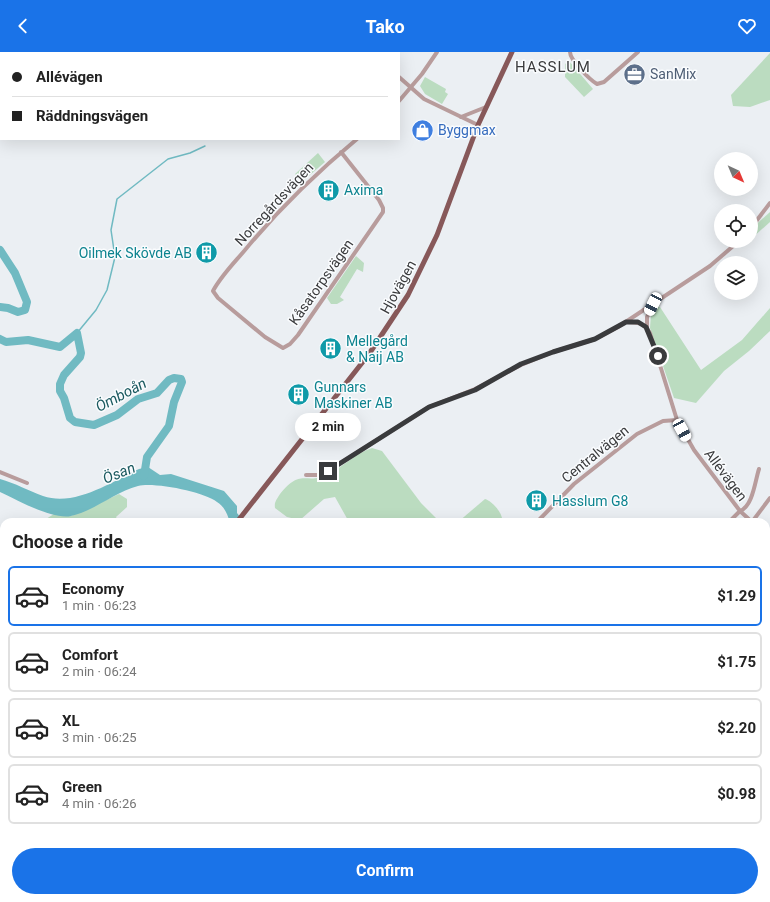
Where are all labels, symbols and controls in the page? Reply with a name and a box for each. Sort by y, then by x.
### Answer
icon: back [12,15,34,37]
icon: heart [736,15,758,37]
text: Tako [365,16,405,37]
district label: HASSLUM [515,58,591,76]
office icon: SanMix [622,61,648,87]
place label: SanMix [650,66,696,82]
text: Allévägen [36,68,103,86]
text: Räddningsvägen [36,107,148,125]
shop icon: Byggmax [410,117,436,143]
place label: Byggmax [438,122,496,138]
north arrow [714,152,758,196]
map controls [714,152,758,300]
street label: Norregårdsvägen [232,159,316,249]
building icon: Axima [315,177,341,203]
place label: Axima [344,182,383,198]
button: locate [714,204,758,248]
street label: Kåsatorpsvägen [286,236,356,328]
building icon: Oilmek Skövde AB [194,240,220,266]
place label: Oilmek Skövde AB [79,245,192,261]
button: layers [714,256,758,300]
street label: Hjovägen [377,258,419,316]
car [642,291,664,317]
place label: Mellegård & Naij AB [346,333,408,365]
building icon: Mellegård & Naij AB [318,336,344,362]
route start [649,347,667,365]
water label: Ömboån [92,374,150,416]
place label: Gunnars Maskiner AB [314,379,393,411]
building icon: Gunnars Maskiner AB [285,382,311,408]
callout: 2 min [295,413,361,441]
car [671,417,693,443]
text: 2 min [312,419,344,434]
street label: Centralvägen [558,422,632,486]
street label: Allévägen [701,446,751,504]
water label: Ösan [100,458,138,488]
route end [319,462,337,480]
building icon: Hasslum G8 [524,488,550,514]
place label: Hasslum G8 [552,493,628,509]
text: Choose a ride [12,531,123,552]
icon: car [14,578,50,614]
text: Economy [62,580,124,598]
text: $1.29 [717,587,756,605]
text: 1 min · 06:23 [62,598,137,613]
icon: car [14,644,50,680]
text: Comfort [62,646,118,664]
text: $1.75 [717,653,756,671]
text: 2 min · 06:24 [62,664,137,679]
icon: car [14,710,50,746]
text: XL [62,712,80,730]
text: $2.20 [717,719,756,737]
text: 3 min · 06:25 [62,730,137,745]
icon: car [14,776,50,812]
text: Green [62,778,102,796]
text: $0.98 [717,785,756,803]
text: 4 min · 06:26 [62,796,137,811]
button: Confirm [12,848,758,894]

